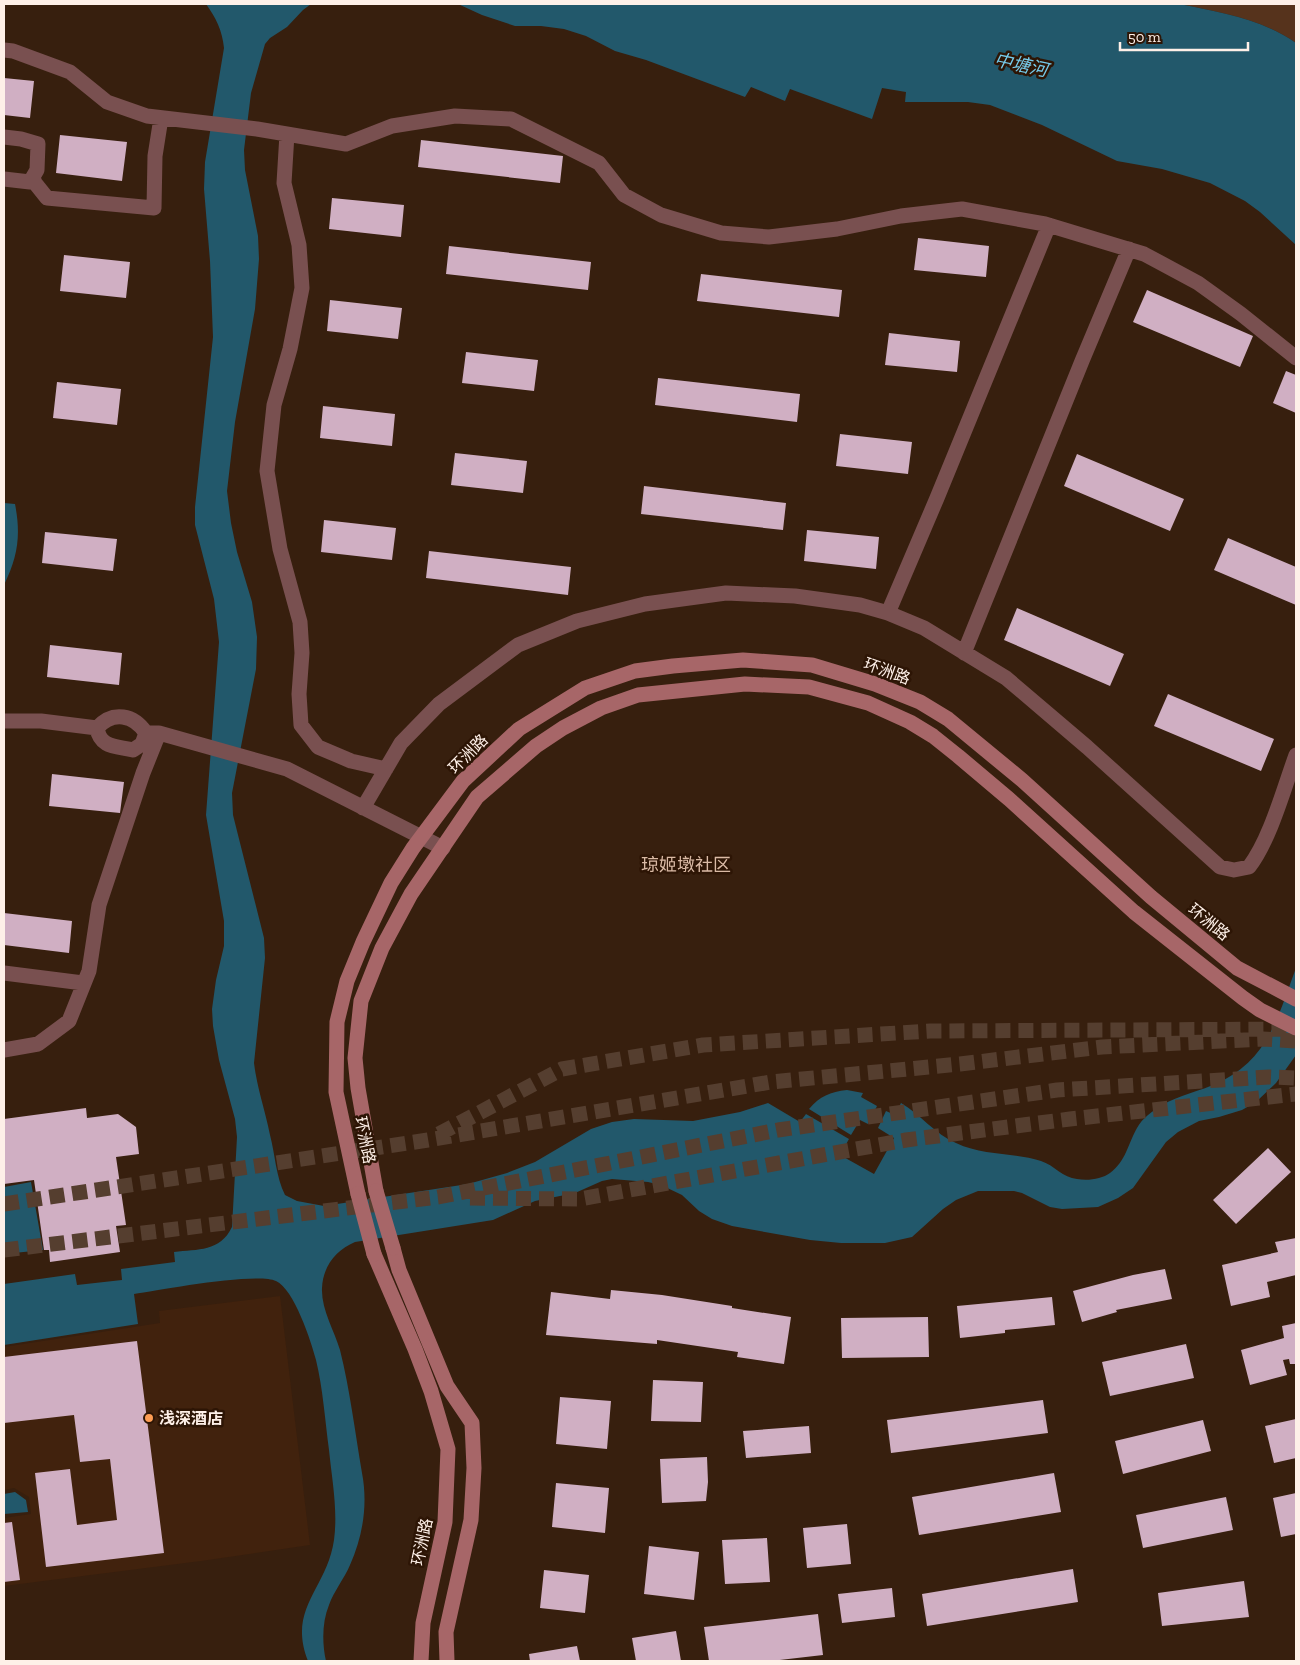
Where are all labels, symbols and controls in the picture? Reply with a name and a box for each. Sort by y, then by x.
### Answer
scale bar [1120,20,1248,52]
text: 50 m [1128,28,1161,46]
water label: 中塘河 [992,49,1053,82]
street label: 环洲路 [861,654,913,688]
street label: 环洲路 [444,730,492,778]
district label: 琼姬墩社区 [641,854,731,876]
street label: 环洲路 [1184,900,1234,944]
street label: 环洲路 [351,1115,379,1165]
place label: 浅深酒店 [159,1409,223,1428]
marker: 浅深酒店 [143,1412,155,1424]
street label: 环洲路 [408,1517,436,1567]

